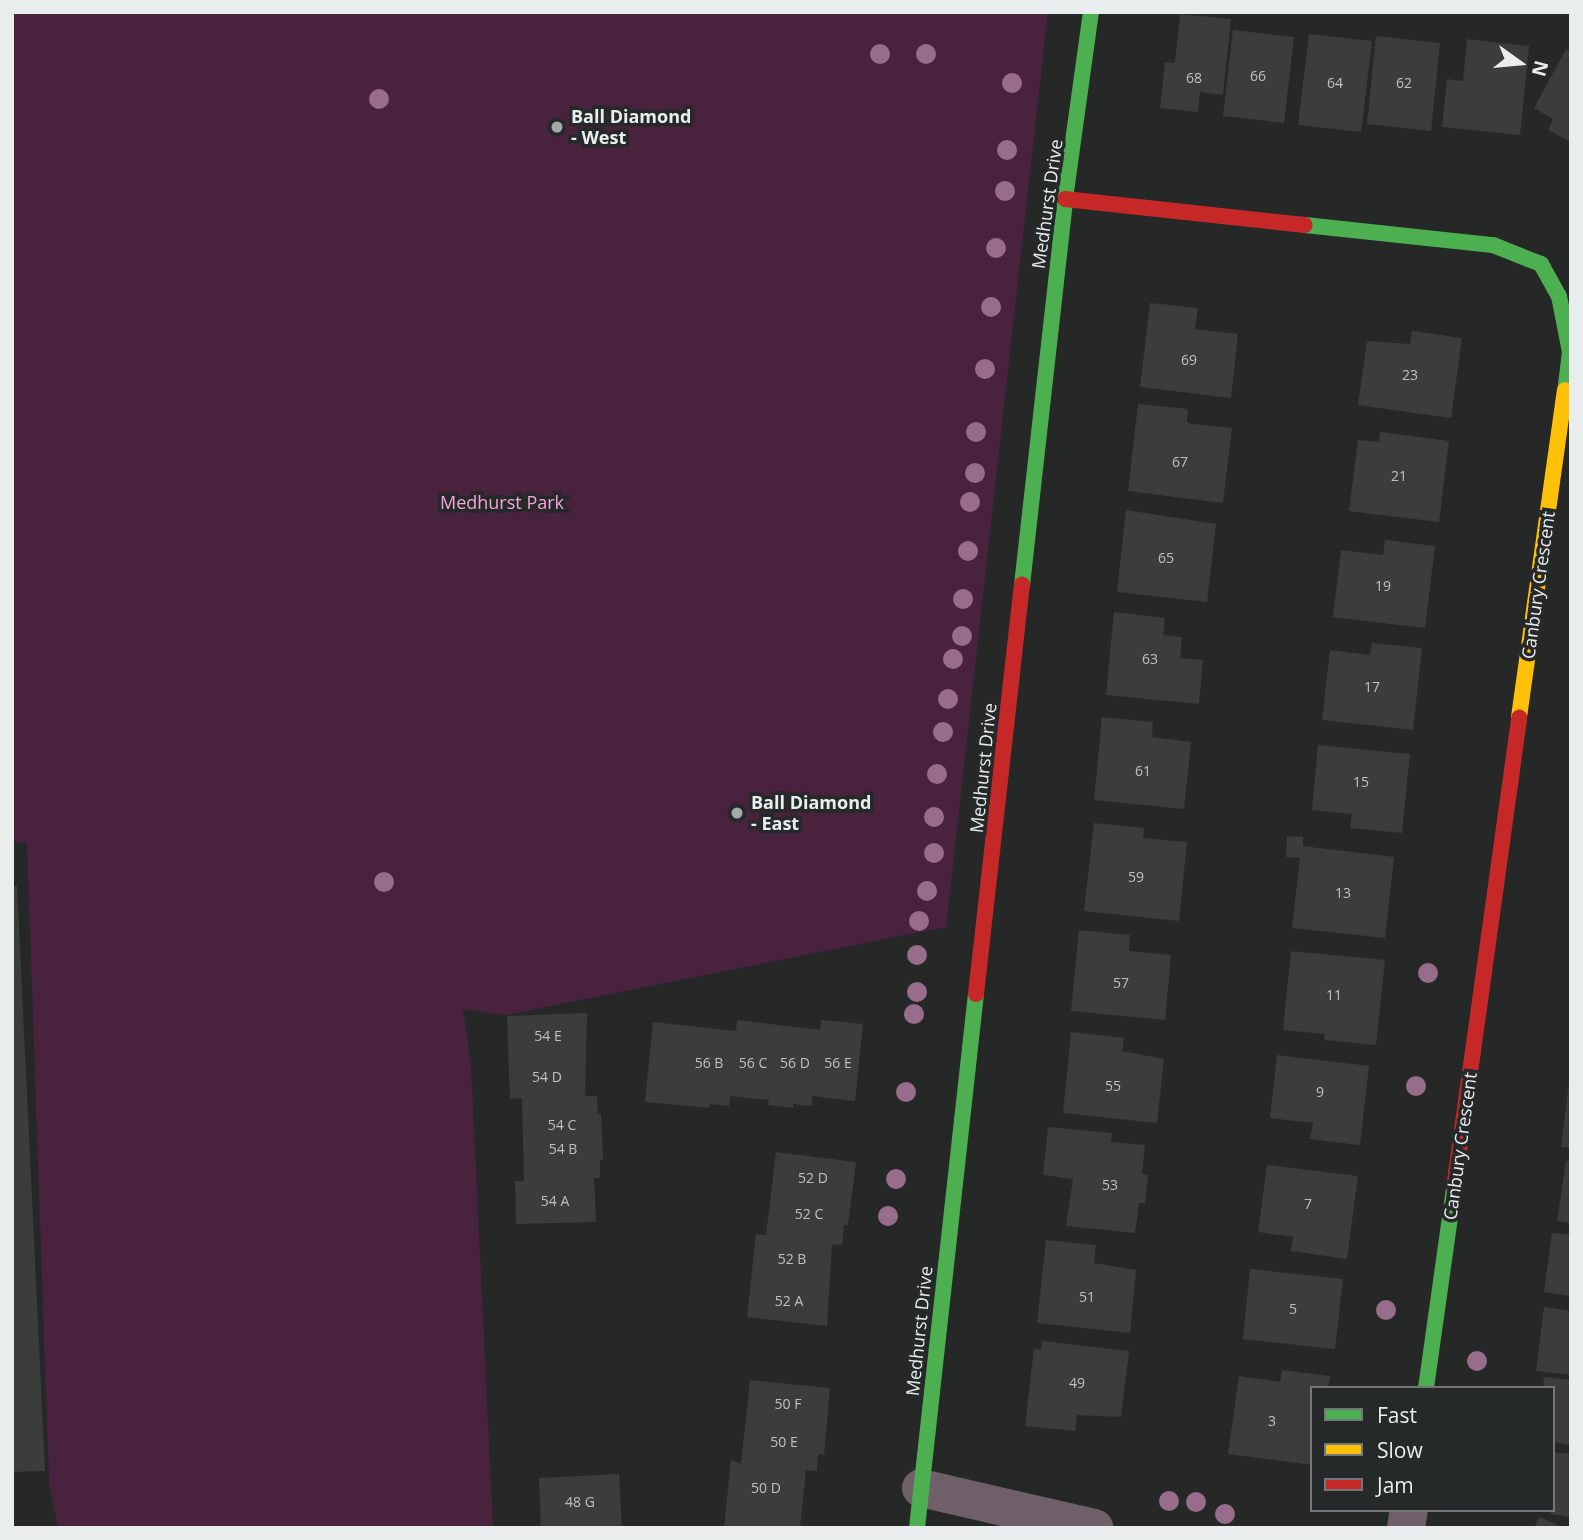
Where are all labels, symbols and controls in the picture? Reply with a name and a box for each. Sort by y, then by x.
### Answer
north arrow [1485,28,1555,98]
text: N [1526,58,1555,79]
house number: 66 [1250,68,1266,84]
house number: 68 [1186,70,1202,86]
house number: 64 [1327,75,1343,91]
house number: 62 [1396,75,1412,91]
place label: Ball Diamond - West [571,106,691,148]
marker: Ball Diamond - West [549,119,565,135]
street label: Medhurst Drive [1027,138,1067,270]
house number: 69 [1181,352,1197,368]
house number: 23 [1402,367,1418,383]
house number: 67 [1172,454,1188,470]
house number: 21 [1391,468,1407,484]
park label: Medhurst Park [440,491,564,513]
street label: Canbury Crescent [1517,510,1559,660]
house number: 65 [1158,550,1174,566]
house number: 19 [1375,578,1391,594]
house number: 63 [1142,651,1158,667]
house number: 17 [1364,679,1380,695]
street label: Medhurst Drive [965,702,1001,834]
house number: 61 [1135,763,1151,779]
house number: 15 [1353,774,1369,790]
place label: Ball Diamond - East [751,792,871,834]
marker: Ball Diamond - East [729,805,745,821]
house number: 59 [1128,869,1144,885]
house number: 13 [1335,885,1351,901]
house number: 57 [1113,975,1129,991]
house number: 11 [1326,987,1342,1003]
house number: 54 E [534,1028,562,1044]
house number: 56 B [695,1055,723,1071]
house number: 56 C [739,1055,767,1071]
house number: 56 D [780,1055,810,1071]
house number: 56 E [824,1055,852,1071]
house number: 54 D [532,1069,562,1085]
street label: Canbury Crescent [1439,1071,1481,1221]
house number: 55 [1105,1078,1121,1094]
house number: 9 [1316,1084,1324,1100]
house number: 54 C [548,1117,576,1133]
house number: 54 B [549,1141,577,1157]
house number: 52 D [798,1170,828,1186]
house number: 53 [1102,1177,1118,1193]
house number: 54 A [541,1193,569,1209]
house number: 7 [1304,1196,1312,1212]
house number: 52 C [795,1206,823,1222]
house number: 52 B [778,1251,806,1267]
street label: Medhurst Drive [901,1265,937,1397]
house number: 51 [1079,1289,1095,1305]
house number: 52 A [775,1293,803,1309]
house number: 5 [1289,1301,1297,1317]
house number: 49 [1069,1375,1085,1391]
legend [1310,1386,1555,1512]
house number: 50 F [775,1396,801,1412]
text: Fast [1377,1401,1417,1429]
house number: 3 [1268,1413,1276,1429]
house number: 50 E [770,1434,798,1450]
text: Slow [1377,1436,1423,1464]
text: Jam [1377,1471,1414,1499]
house number: 50 D [751,1480,781,1496]
house number: 48 G [565,1494,595,1510]

